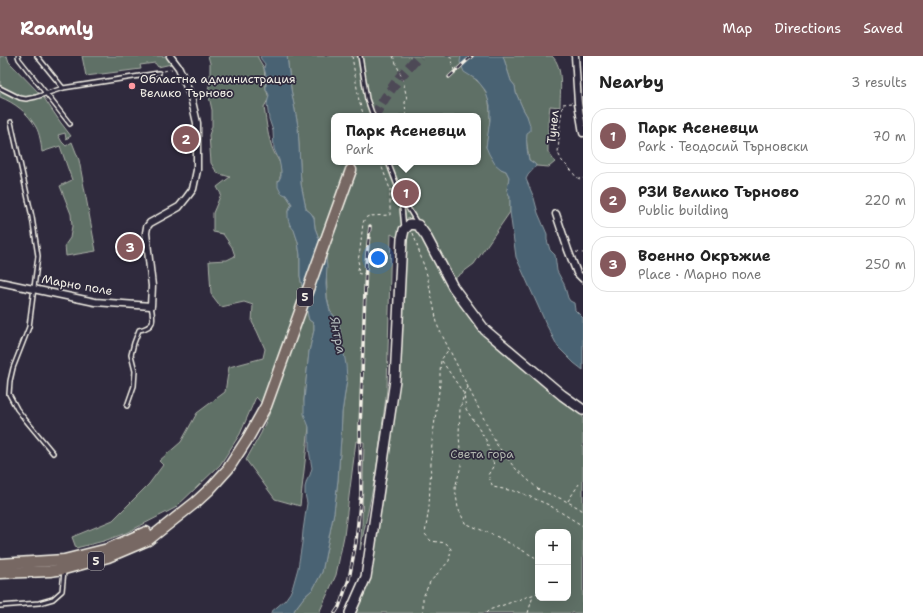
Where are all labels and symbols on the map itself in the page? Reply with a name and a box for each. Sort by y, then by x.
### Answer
place label: Областна администрация Велико Търново [140,71,296,101]
marker: Областна администрация Велико Търново [127,81,137,91]
street label: Тунел [543,109,563,145]
pin: 2 [173,124,199,154]
pin: 1 [393,178,419,208]
pin: 3 [117,232,143,262]
your location [368,248,388,268]
street label: Марно поле [40,271,114,299]
road number: 5 [297,288,313,306]
water label: Янтра [326,314,350,355]
park label: Света гора [450,446,514,462]
road number: 5 [88,552,104,570]

